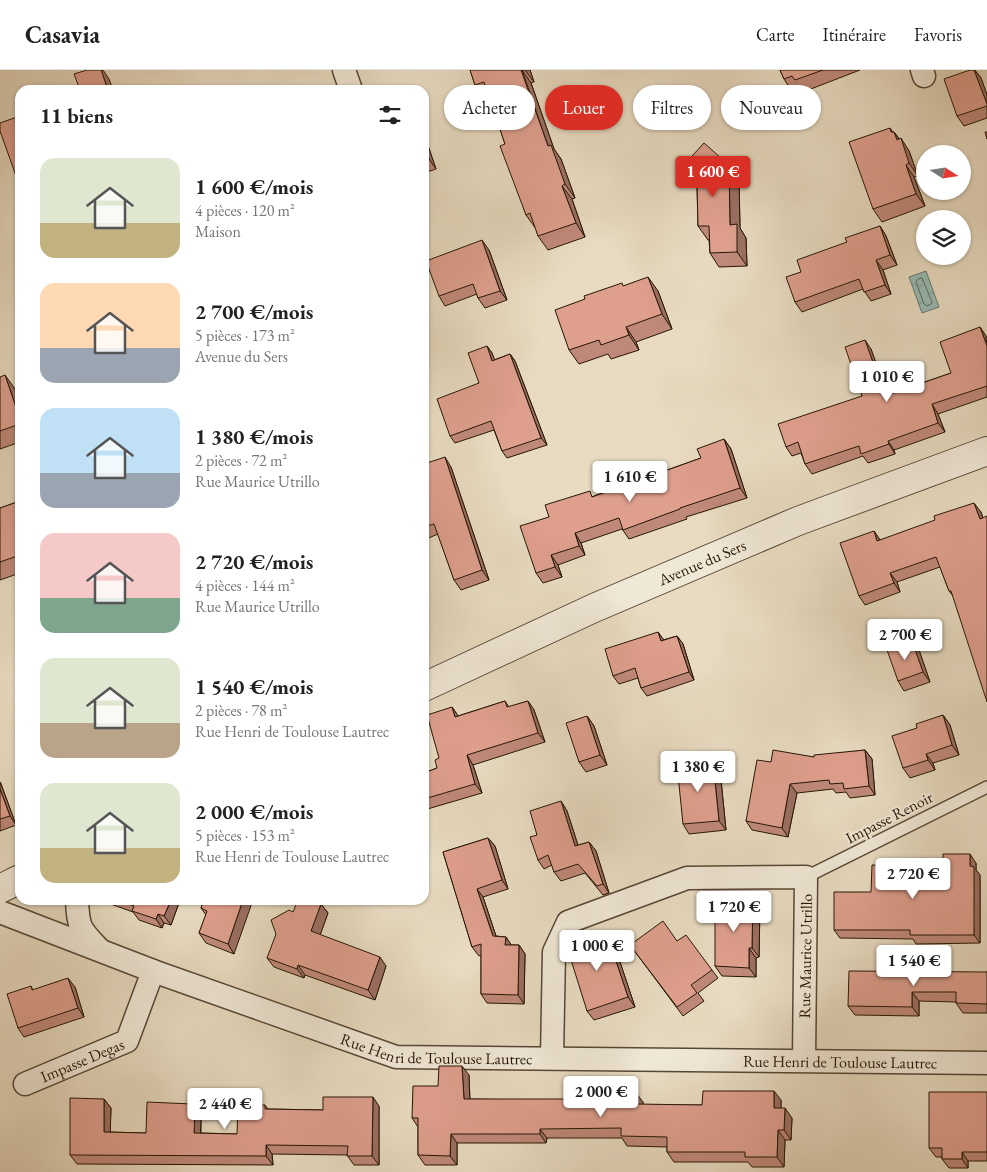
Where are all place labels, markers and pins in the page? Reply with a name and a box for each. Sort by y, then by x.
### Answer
pin: 1 600 € [667,156,759,198]
pin: 1 010 € [841,360,933,403]
pin: 1 610 € [584,460,676,503]
pin: 2 700 € [859,618,951,661]
pin: 1 380 € [652,750,744,793]
pin: 2 720 € [867,858,959,900]
pin: 1 720 € [688,890,780,933]
pin: 1 000 € [551,930,643,972]
pin: 1 540 € [868,944,960,987]
pin: 2 000 € [555,1076,647,1118]
pin: 2 440 € [179,1088,271,1130]

